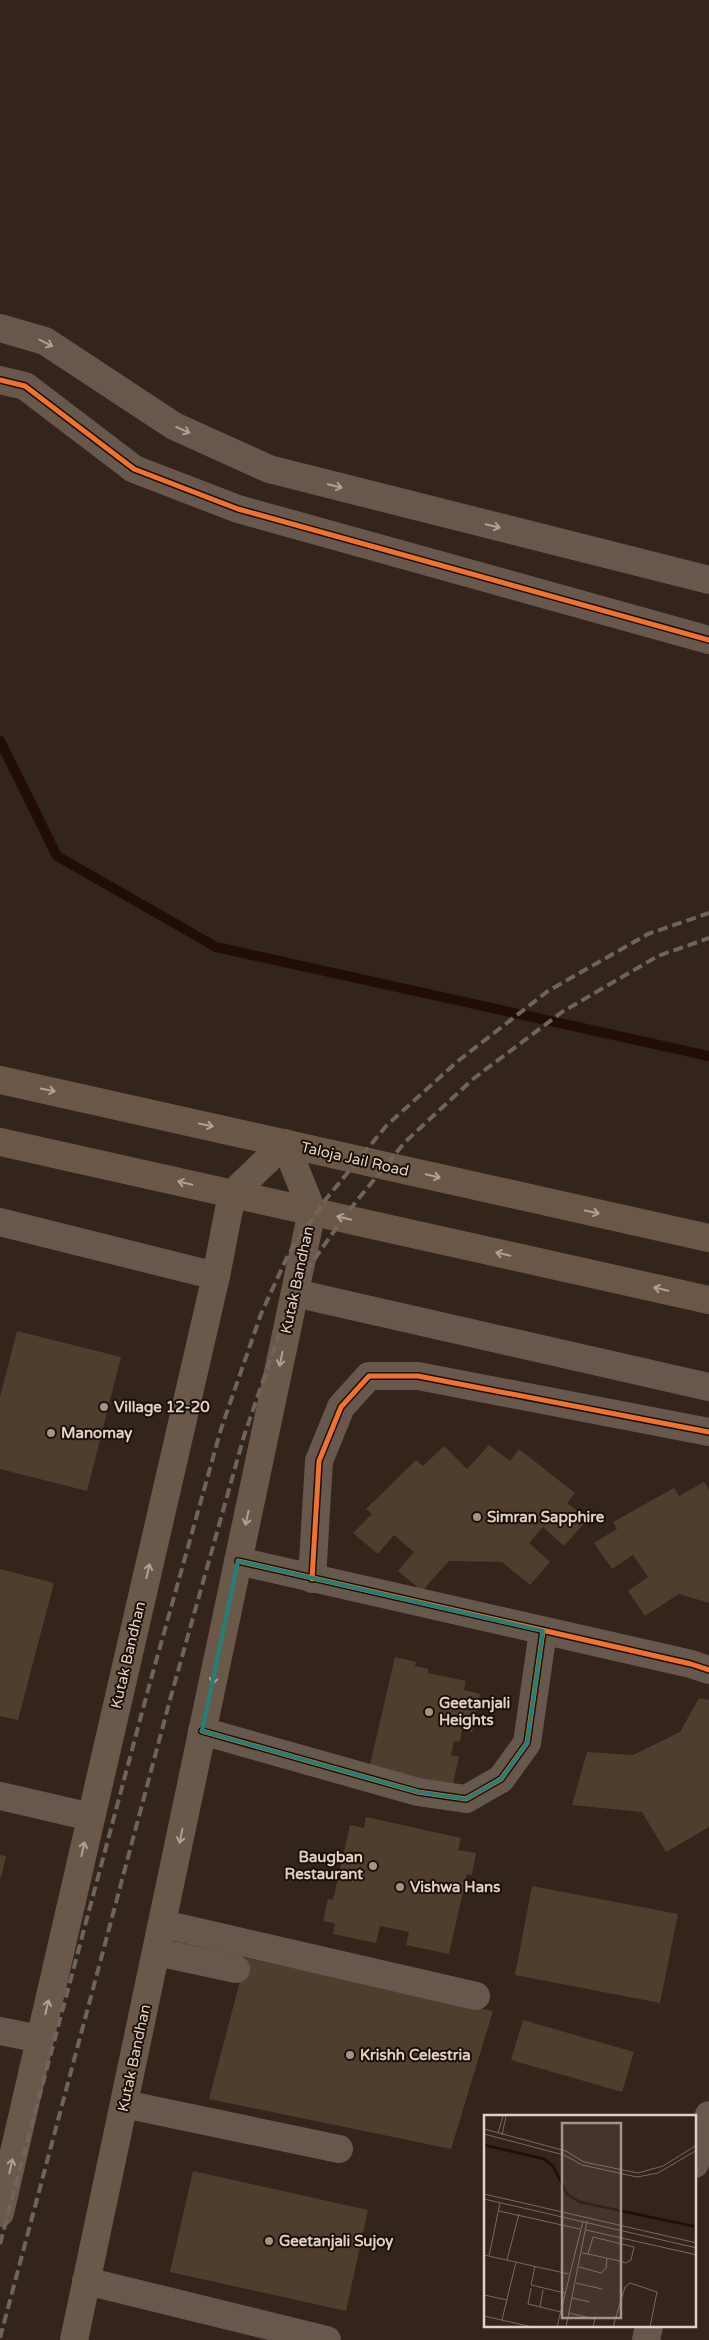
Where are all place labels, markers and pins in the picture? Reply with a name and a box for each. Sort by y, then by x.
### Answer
place label: Village 12-20 [114,1398,210,1417]
marker: Village 12-20 [98,1401,110,1413]
place label: Manomay [61,1424,132,1443]
marker: Manomay [45,1427,57,1439]
place label: Simran Sapphire [487,1508,605,1527]
marker: Simran Sapphire [471,1511,483,1523]
place label: Geetanjali Heights [439,1694,510,1730]
marker: Geetanjali Heights [423,1706,435,1718]
place label: Baugban Restaurant [285,1848,363,1883]
marker: Baugban Restaurant [367,1860,379,1872]
place label: Vishwa Hans [410,1878,500,1896]
marker: Vishwa Hans [394,1881,406,1893]
place label: Krishh Celestria [360,2046,471,2064]
marker: Krishh Celestria [344,2049,356,2061]
place label: Geetanjali Sujoy [279,2232,393,2251]
marker: Geetanjali Sujoy [263,2235,275,2247]

